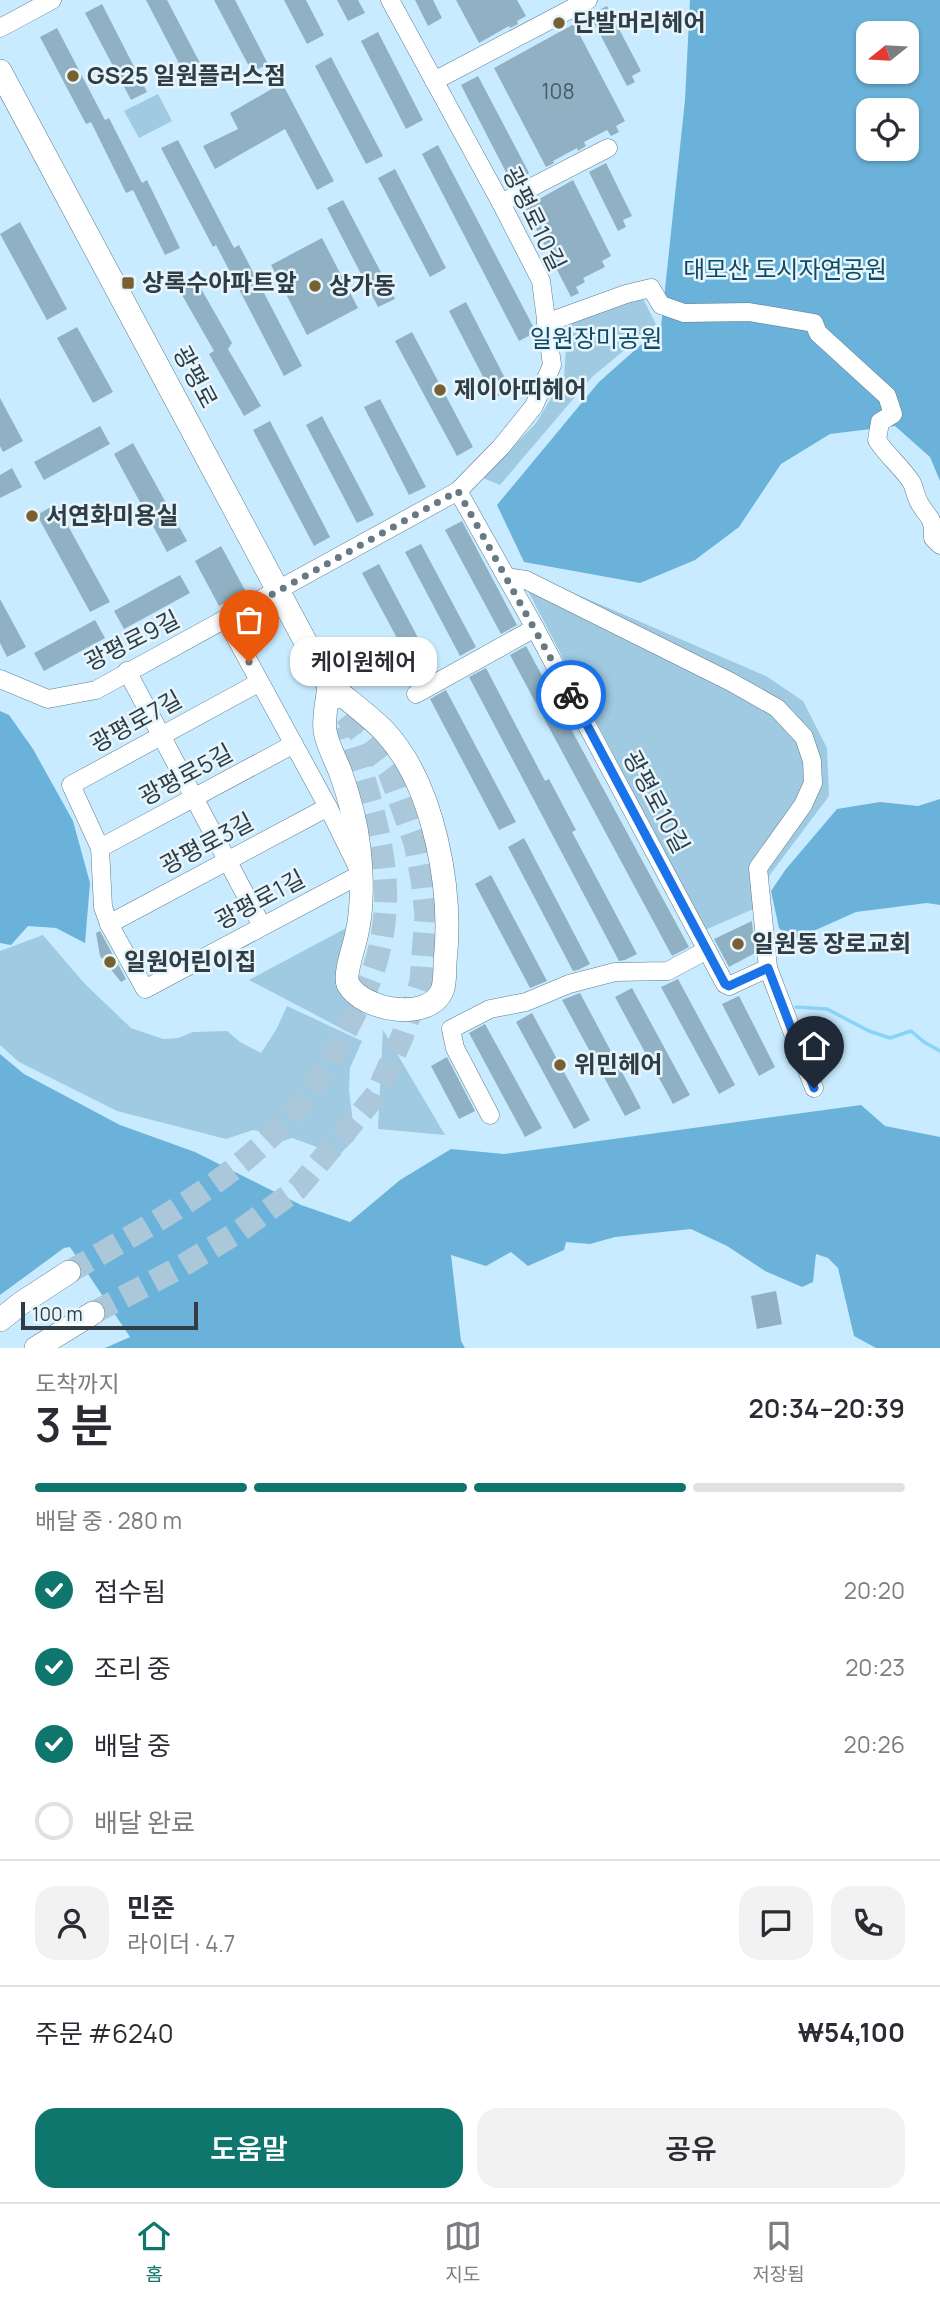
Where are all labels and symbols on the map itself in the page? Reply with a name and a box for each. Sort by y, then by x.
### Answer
place label: 단발머리헤어 [573,5,705,38]
marker: 단발머리헤어 [551,15,567,31]
north arrow [856,21,919,84]
place label: GS25 일원플러스점 [87,58,286,91]
marker: GS25 일원플러스점 [65,68,81,84]
house number: 108 [541,77,575,105]
street label: 광평로10길 [496,161,575,276]
park label: 대모산 도시자연공원 [683,252,887,285]
place label: 상록수아파트앞 [142,265,297,298]
place label: 상가동 [329,268,395,301]
marker: 상록수아파트앞 [120,275,136,291]
marker: 상가동 [307,278,323,294]
park label: 일원장미공원 [530,321,662,354]
street label: 광평로 [166,339,226,413]
place label: 제이아띠헤어 [454,372,586,405]
marker: 제이아띠헤어 [432,382,448,398]
place label: 서연화미용실 [46,498,178,531]
marker: 서연화미용실 [24,508,40,524]
pin [219,590,279,662]
street label: 광평로9길 [78,602,185,678]
callout: 케이원헤어 [291,638,438,686]
courier [536,660,606,730]
street label: 광평로7길 [83,682,187,759]
street label: 광평로5길 [132,735,238,812]
street label: 광평로10길 [616,744,698,859]
street label: 광평로3길 [154,804,259,881]
street label: 광평로1길 [208,861,310,936]
place label: 일원동 장로교회 [752,926,911,959]
marker: 일원동 장로교회 [730,936,746,952]
place label: 일원어린이집 [124,944,256,977]
marker: 일원어린이집 [102,954,118,970]
pin [784,1016,844,1088]
place label: 위민헤어 [574,1047,662,1080]
marker: 위민헤어 [552,1057,568,1073]
scale bar [21,1299,198,1331]

